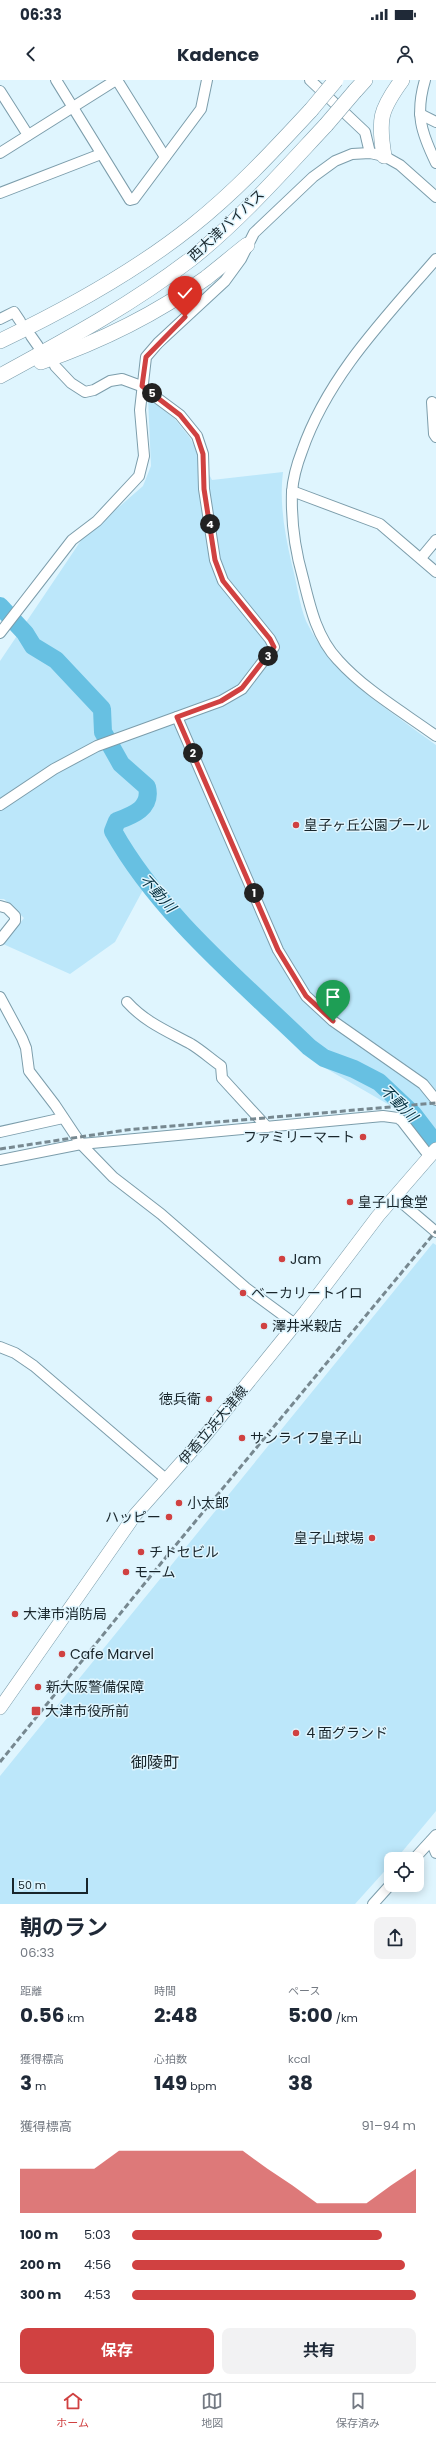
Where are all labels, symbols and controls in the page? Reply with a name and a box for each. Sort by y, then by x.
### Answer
text: 06:33 [20,4,62,25]
text: Kadence [177,42,259,67]
icon: back [20,43,42,65]
icon: person [394,43,416,65]
street label: 西大津バイパス [183,184,269,266]
pin [168,276,202,317]
icon: check [174,282,196,304]
pin: 5 [142,383,162,403]
text: 5 [148,385,156,401]
pin: 4 [200,514,220,534]
text: 4 [206,516,214,532]
pin: 3 [258,646,278,666]
text: 3 [265,648,271,664]
pin: 2 [183,743,203,763]
text: 2 [190,745,196,761]
place label: 皇子ヶ丘公園プール [304,815,430,835]
marker: 皇子ヶ丘公園プール [291,820,301,830]
water label: 不動川 [135,869,182,918]
pin: 1 [244,883,264,903]
text: 1 [252,885,256,901]
pin [316,980,350,1021]
icon: arrive [322,986,344,1008]
water label: 不動川 [376,1080,424,1128]
place label: ファミリーマート [243,1127,355,1147]
marker: ファミリーマート [358,1132,368,1142]
place label: 皇子山食堂 [358,1192,428,1212]
marker: 皇子山食堂 [345,1197,355,1207]
place label: Jam [290,1249,321,1269]
marker: Jam [277,1254,287,1264]
place label: ベーカリートイロ [251,1283,363,1303]
marker: ベーカリートイロ [238,1288,248,1298]
place label: 澤井米穀店 [272,1316,342,1336]
marker: 澤井米穀店 [259,1321,269,1331]
street label: 伊香立浜大津線 [174,1381,252,1469]
place label: 徳兵衛 [159,1389,201,1409]
marker: 徳兵衛 [204,1394,214,1404]
place label: サンライフ皇子山 [250,1428,362,1448]
marker: サンライフ皇子山 [237,1433,247,1443]
place label: 小太郎 [187,1493,229,1513]
marker: 小太郎 [174,1498,184,1508]
place label: ハッピー [105,1507,161,1527]
marker: ハッピー [164,1512,174,1522]
place label: 皇子山球場 [294,1528,364,1548]
marker: 皇子山球場 [367,1533,377,1543]
place label: チトセビル [149,1542,219,1562]
marker: チトセビル [136,1547,146,1557]
place label: モーム [134,1562,176,1582]
marker: モーム [121,1567,131,1577]
place label: 大津市消防局 [23,1604,107,1624]
marker: 大津市消防局 [10,1609,20,1619]
place label: Cafe Marvel [70,1644,154,1664]
marker: Cafe Marvel [57,1649,67,1659]
place label: 新大阪警備保障 [46,1677,144,1697]
marker: 新大阪警備保障 [33,1682,43,1692]
place label: 大津市役所前 [45,1701,129,1721]
marker: 大津市役所前 [30,1705,42,1717]
place label: ４面グランド [304,1723,388,1743]
marker: ４面グランド [291,1728,301,1738]
district label: 御陵町 [131,1751,179,1774]
map controls [384,1852,424,1892]
button: locate [384,1852,424,1892]
scale bar [12,1876,88,1895]
text: 50 m [18,1877,46,1893]
text: 朝のラン [20,1912,108,1943]
button: share [374,1917,416,1959]
text: 06:33 [20,1943,55,1962]
text: 距離 [20,1983,42,1999]
text: 時間 [154,1983,176,1999]
text: ペース [288,1983,320,1999]
text: 0.56 [20,2001,64,2029]
text: 2:48 [154,2001,198,2029]
text: 5:00 [288,2001,333,2029]
text: km [64,2010,84,2026]
text: /km [333,2010,358,2026]
text: 獲得標高 [20,2051,64,2067]
text: 心拍数 [154,2051,187,2067]
text: kcal [288,2051,310,2067]
text: 3 [20,2069,32,2097]
text: 149 [154,2069,187,2097]
text: 38 [288,2069,313,2097]
text: m [32,2078,46,2094]
text: bpm [187,2078,217,2094]
text: 91–94 m [362,2116,416,2135]
text: 獲得標高 [20,2117,72,2136]
text: 100 m [20,2225,58,2244]
text: 5:03 [84,2225,111,2244]
text: 200 m [20,2255,61,2274]
text: 4:56 [84,2255,111,2274]
text: 300 m [20,2285,61,2304]
text: 4:53 [84,2285,111,2304]
button: 保存 [20,2328,214,2374]
button: 共有 [222,2328,416,2374]
tab: ホーム [56,2390,89,2432]
tab: 地図 [201,2390,223,2432]
tab: 保存済み [336,2390,380,2432]

